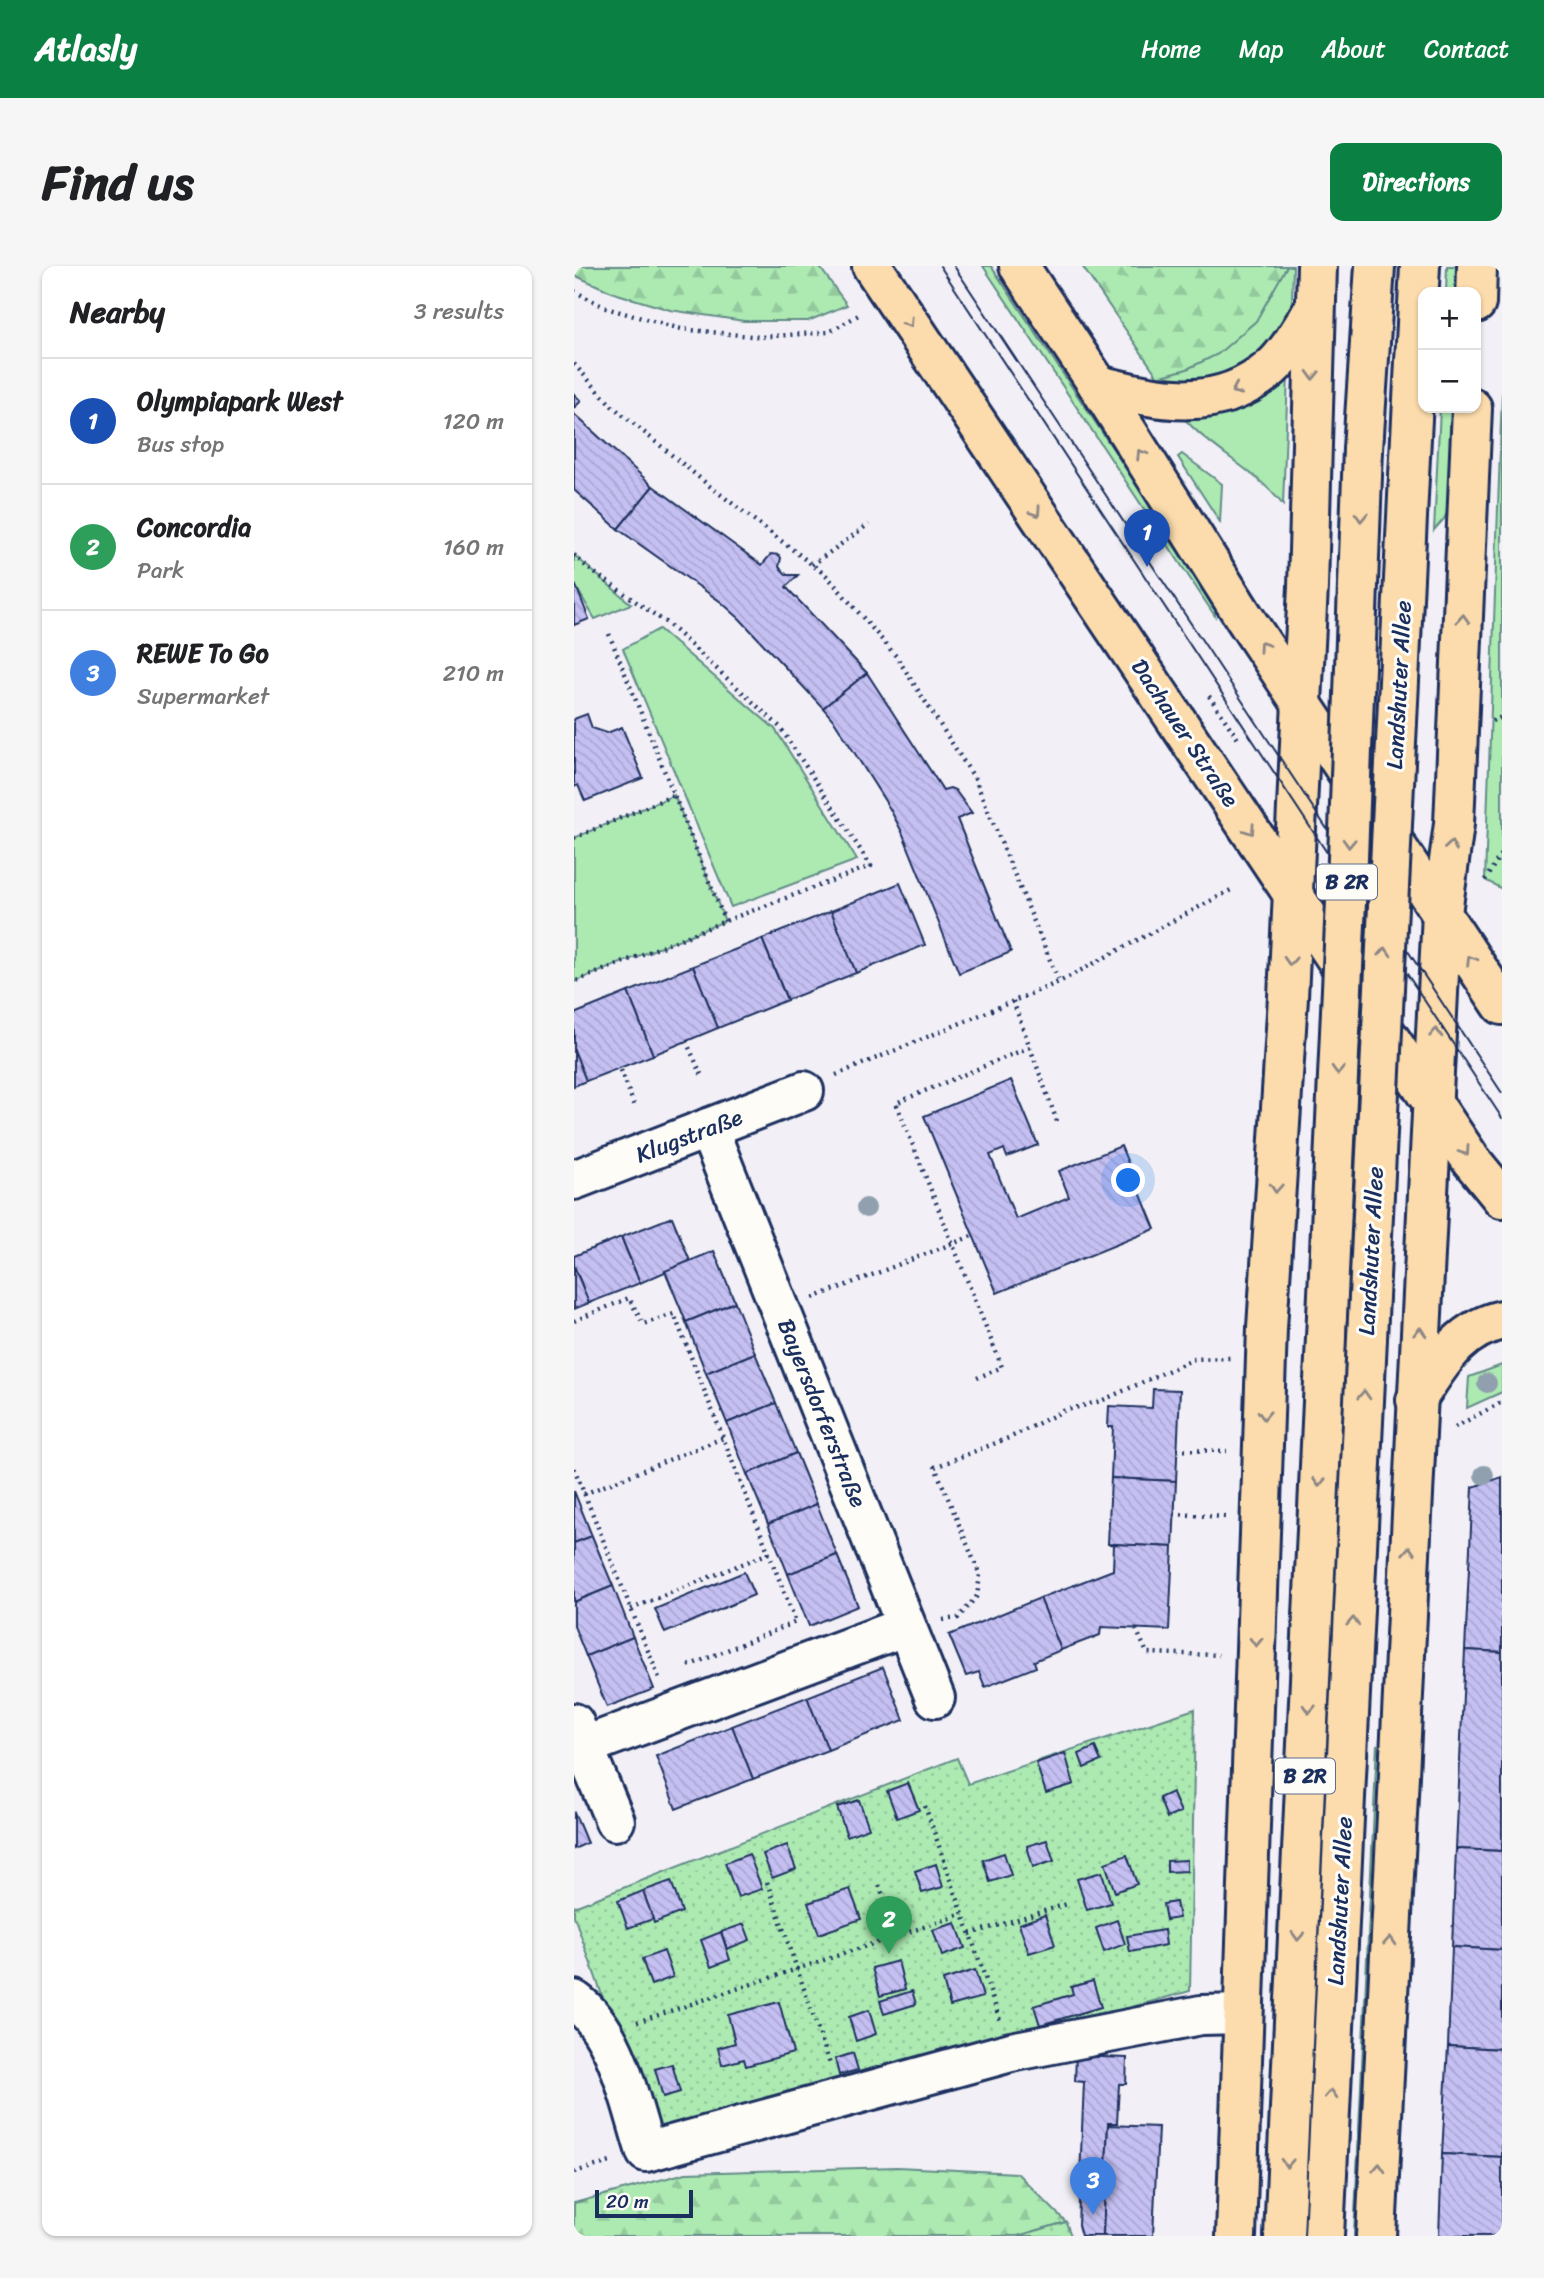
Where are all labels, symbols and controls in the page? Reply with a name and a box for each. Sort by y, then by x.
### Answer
text: Atlasly [35,20,137,78]
text: Home [1141,28,1201,70]
text: Map [1239,28,1283,70]
text: About [1321,28,1386,70]
text: Contact [1424,28,1509,70]
text: Find us [42,139,194,226]
button: Directions [1330,143,1502,221]
text: Nearby [70,285,165,339]
map controls [1418,287,1481,413]
button: + [1418,287,1481,350]
text: 3 results [414,291,504,332]
one-way arrow [901,315,913,328]
button: − [1418,350,1481,413]
one-way arrow [1305,370,1321,381]
text: Olympiapark West [137,378,343,424]
one-way arrow [1230,382,1243,396]
text: 1 [88,401,98,442]
text: 120 m [443,401,504,442]
text: Bus stop [137,424,224,465]
one-way arrow [1137,449,1150,462]
text: Concordia [137,504,251,550]
one-way arrow [1028,504,1040,517]
pin: 1 [1124,509,1170,567]
one-way arrow [1353,512,1368,523]
text: 2 [86,527,100,568]
text: 160 m [443,527,504,568]
text: Park [137,550,184,591]
street label: Landshuter Allee [1374,599,1424,770]
one-way arrow [1456,613,1471,624]
text: REWE To Go [137,630,269,676]
one-way arrow [1259,641,1271,654]
street label: Dachauer Straße [1120,650,1250,816]
text: 3 [87,653,99,694]
text: 210 m [443,653,504,694]
text: Supermarket [137,676,269,717]
one-way arrow [1242,822,1254,835]
one-way arrow [1341,837,1356,848]
one-way arrow [1443,840,1458,852]
road number: B 2R [1317,864,1377,900]
one-way arrow [1377,946,1392,957]
one-way arrow [1466,954,1479,967]
one-way arrow [1283,955,1298,966]
one-way arrow [1428,1027,1443,1038]
one-way arrow [1331,1065,1346,1076]
street label: Klugstraße [629,1097,749,1175]
one-way arrow [1457,1143,1469,1156]
your location [1111,1163,1145,1197]
street label: Landshuter Allee [1346,1165,1396,1336]
one-way arrow [1269,1183,1284,1194]
street label: Bayersdorferstraße [765,1312,879,1514]
one-way arrow [1412,1326,1427,1337]
one-way arrow [1356,1389,1371,1400]
one-way arrow [1257,1410,1272,1421]
one-way arrow [1312,1476,1327,1487]
one-way arrow [1401,1546,1416,1557]
one-way arrow [1346,1617,1361,1628]
one-way arrow [1249,1637,1264,1648]
one-way arrow [1301,1704,1316,1715]
road number: B 2R [1275,1758,1335,1794]
street label: Landshuter Allee [1315,1815,1365,1986]
pin: 2 [866,1896,912,1954]
one-way arrow [1290,1931,1305,1942]
one-way arrow [1383,1935,1398,1946]
one-way arrow [1323,2089,1338,2100]
pin: 3 [1070,2157,1116,2215]
one-way arrow [1280,2158,1295,2169]
one-way arrow [1372,2162,1387,2173]
text: 20 m [606,2185,649,2218]
scale bar [595,2187,693,2219]

